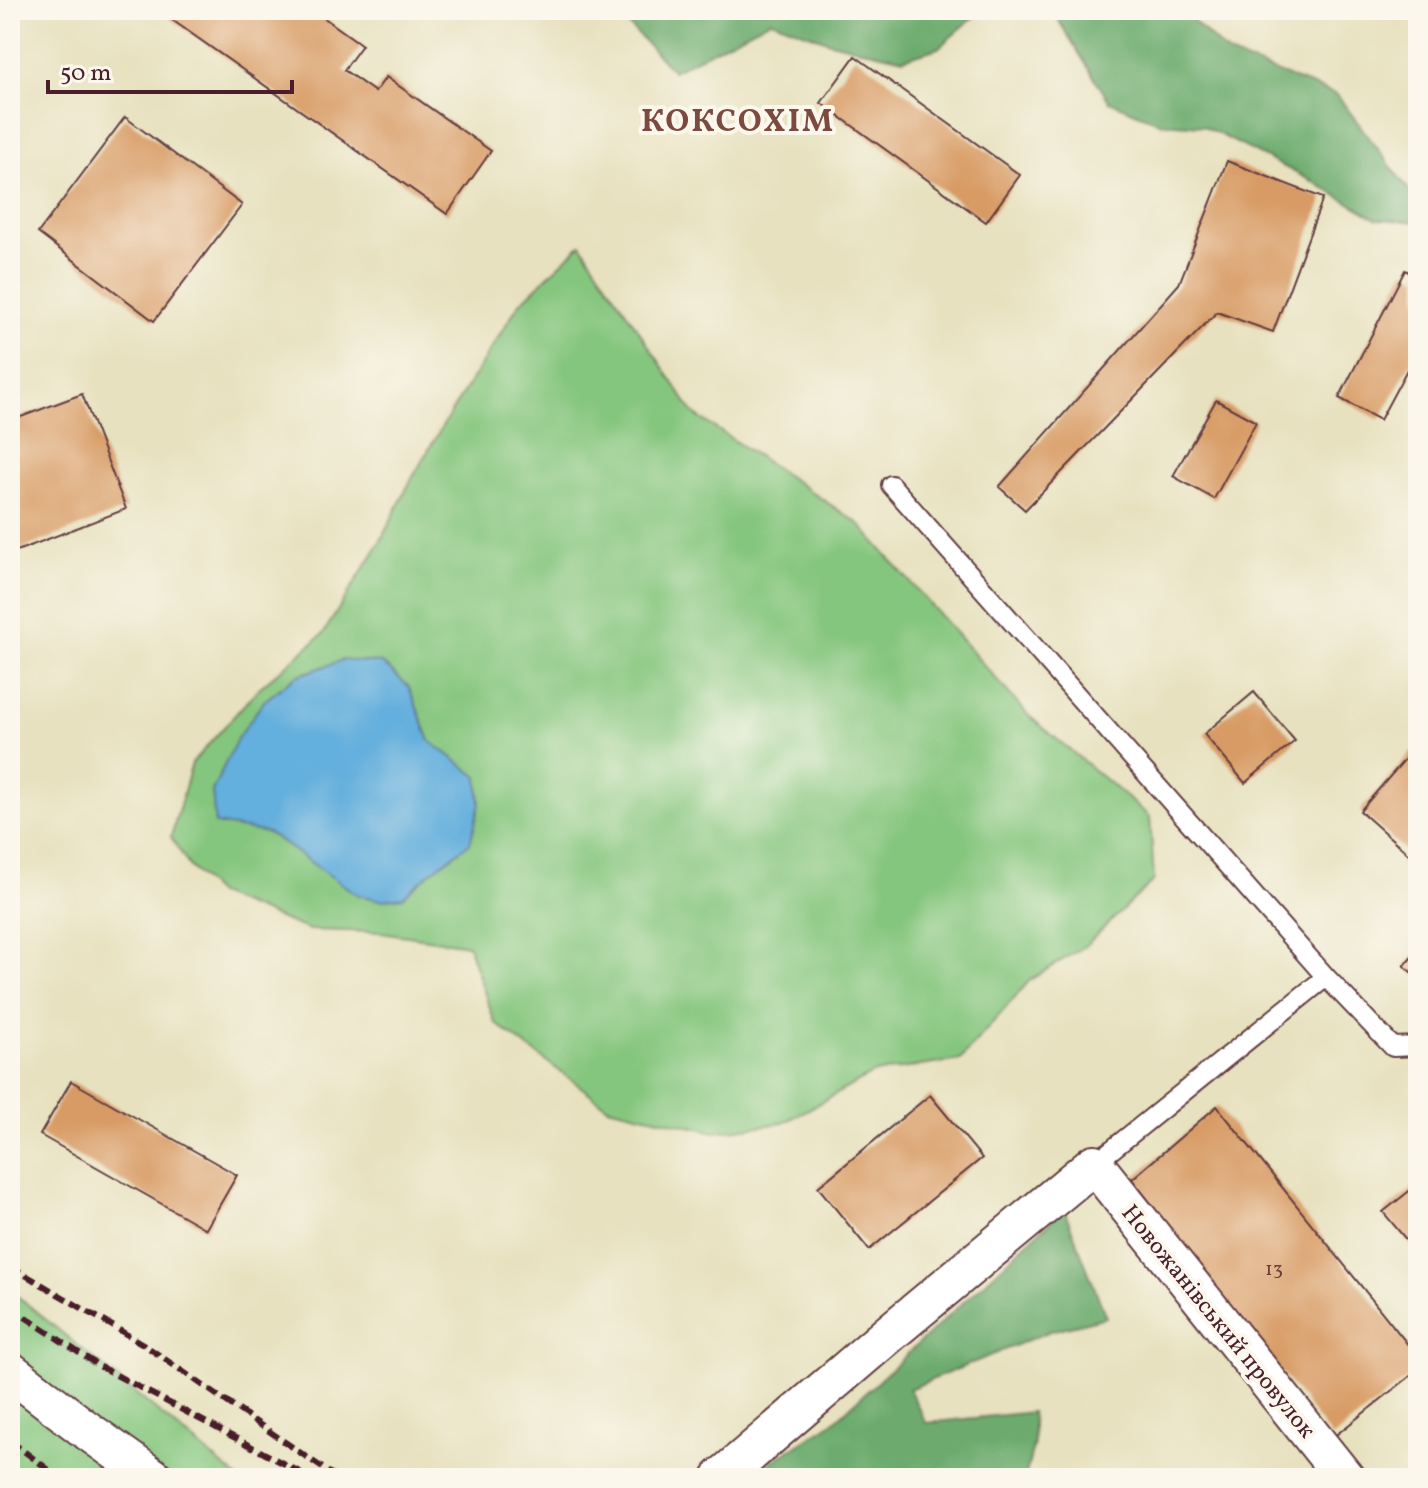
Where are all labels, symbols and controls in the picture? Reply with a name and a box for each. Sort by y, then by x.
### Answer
scale bar [48,44,292,94]
text: 50 m [60,57,112,91]
district label: КОКСОХІМ [641,101,835,145]
street label: Новожанівський провулок [1112,1198,1323,1447]
house number: 13 [1265,1256,1283,1284]

